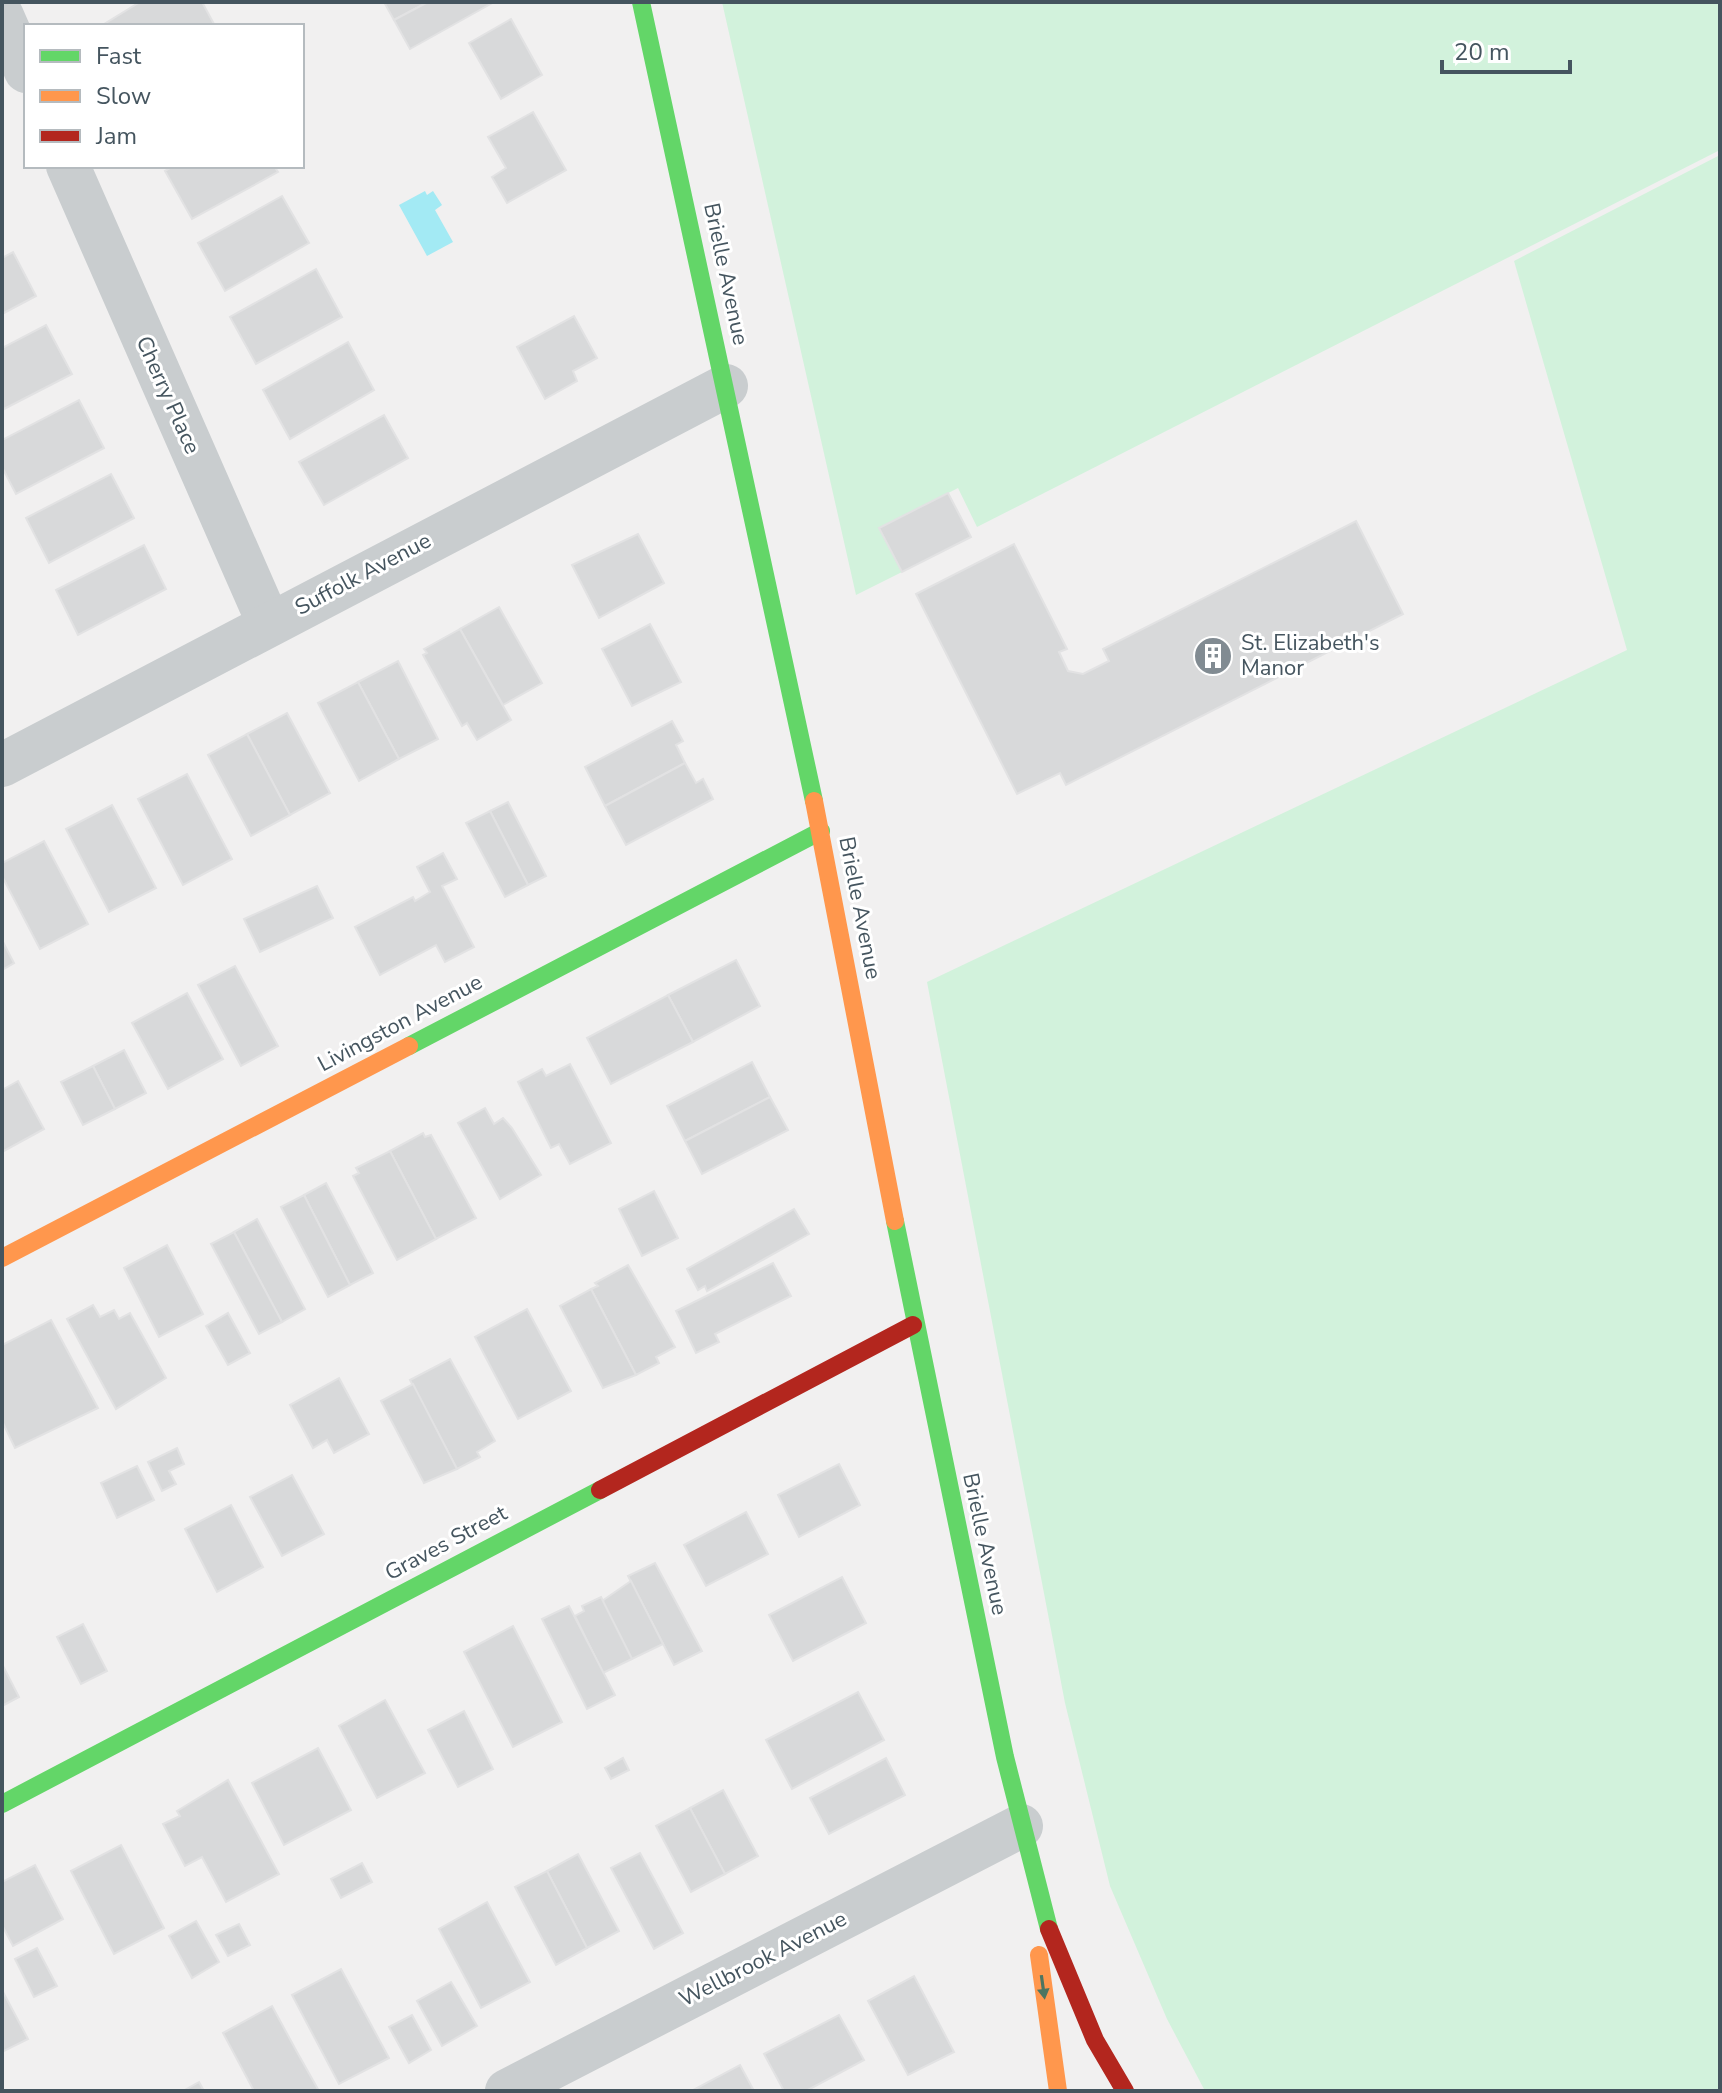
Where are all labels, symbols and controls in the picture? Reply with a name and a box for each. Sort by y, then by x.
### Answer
legend [24,24,304,168]
scale bar [1442,24,1570,74]
text: 20 m [1454,36,1510,68]
text: Fast [96,40,142,72]
text: Slow [96,80,151,112]
text: Jam [95,120,137,152]
street label: Brielle Avenue [696,200,756,348]
street label: Cherry Place [129,331,207,459]
street label: Suffolk Avenue [290,526,436,622]
place label: St. Elizabeth's Manor [1241,628,1380,683]
building icon: St. Elizabeth's Manor [1192,635,1234,677]
street label: Brielle Avenue [831,834,889,982]
street label: Livingston Avenue [313,967,487,1079]
street label: Brielle Avenue [955,1470,1015,1618]
street label: Graves Street [380,1498,513,1588]
street label: Wellbrook Avenue [674,1904,852,2014]
one-way arrow [1037,1975,1050,2000]

